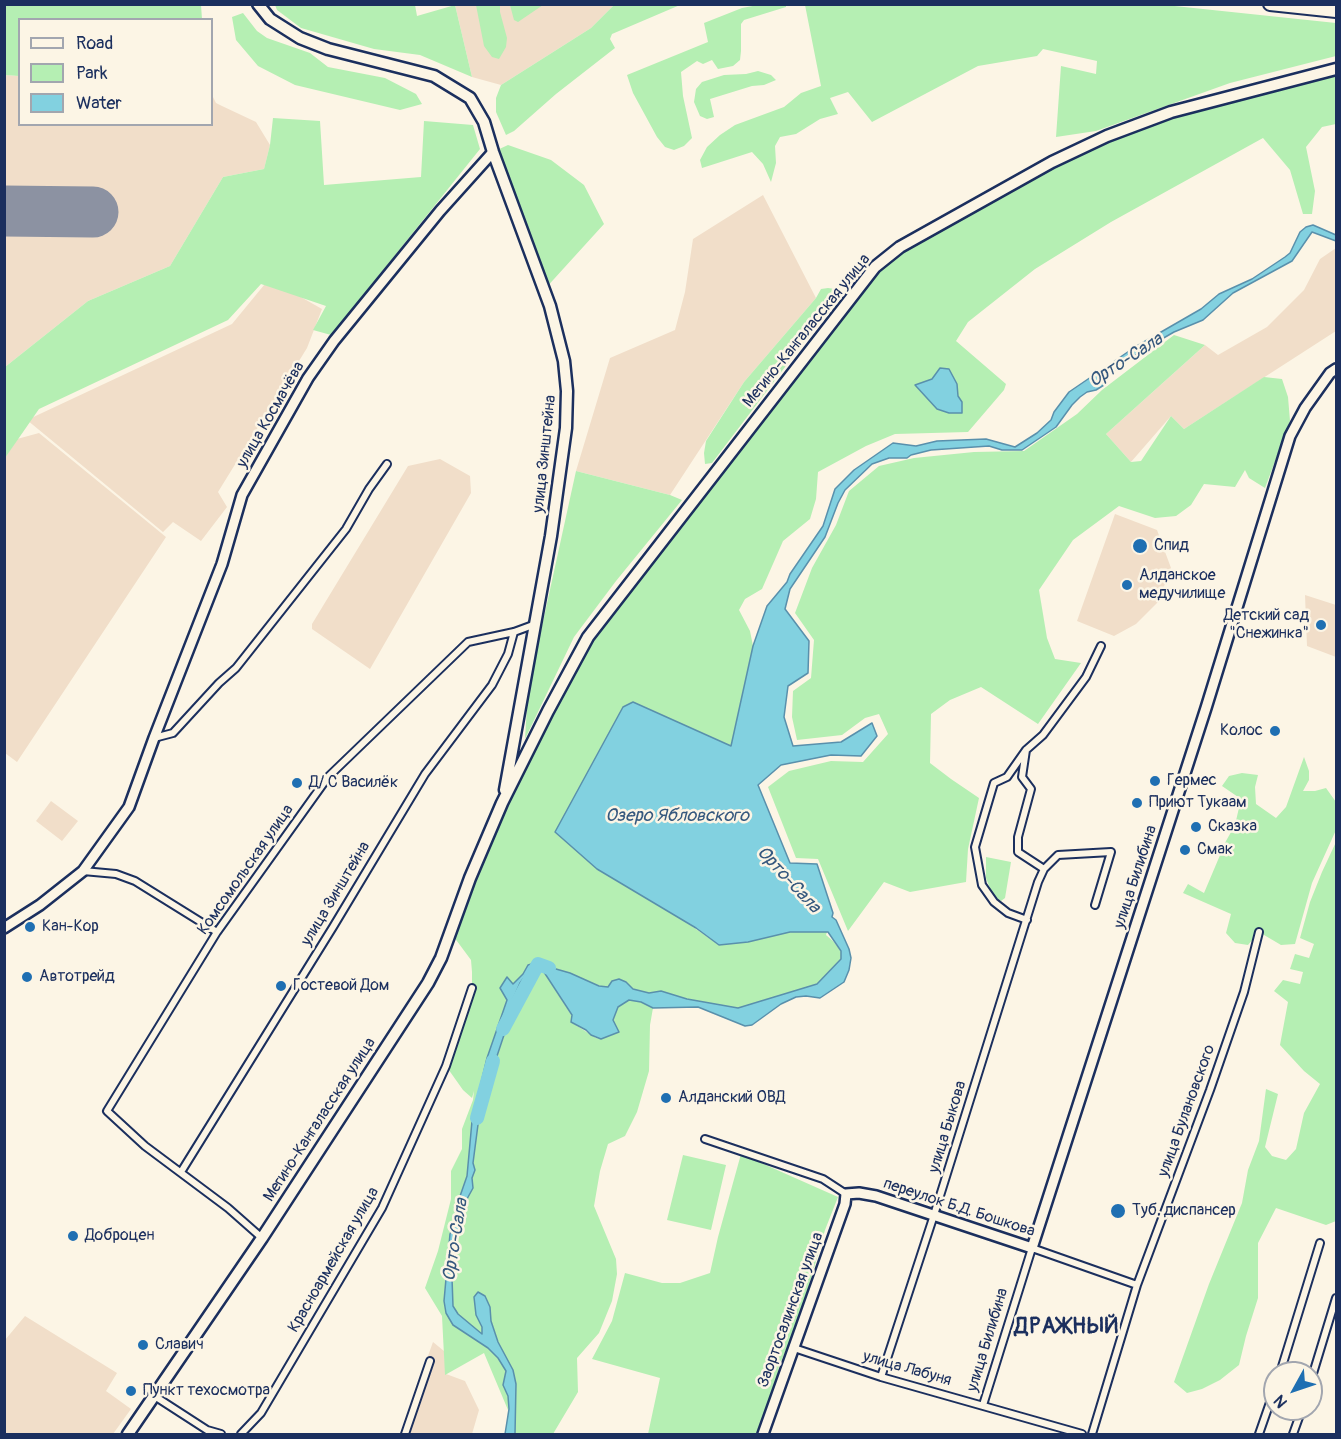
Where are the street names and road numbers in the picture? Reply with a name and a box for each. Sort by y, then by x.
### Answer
street label: Мегино-Кангаласская улица [739,251,875,411]
street label: улица Космачёва [233,359,309,471]
street label: улица Зинштейна [529,394,561,514]
street label: Комсомольская улица [194,801,298,939]
street label: улица Билибина [1110,823,1162,931]
street label: улица Зинштейна [297,838,375,950]
street label: Мегино-Кангаласская улица [260,1034,380,1206]
street label: улица Булановского [1154,1042,1220,1180]
street label: улица Быкова [925,1079,971,1175]
street label: переулок Б.Д. Бошкова [881,1174,1037,1242]
street label: Красноармейская улица [285,1184,383,1336]
street label: Заортосалинская улица [754,1230,828,1390]
street label: улица Билибина [963,1286,1013,1394]
street label: улица Лабуня [860,1347,954,1391]

